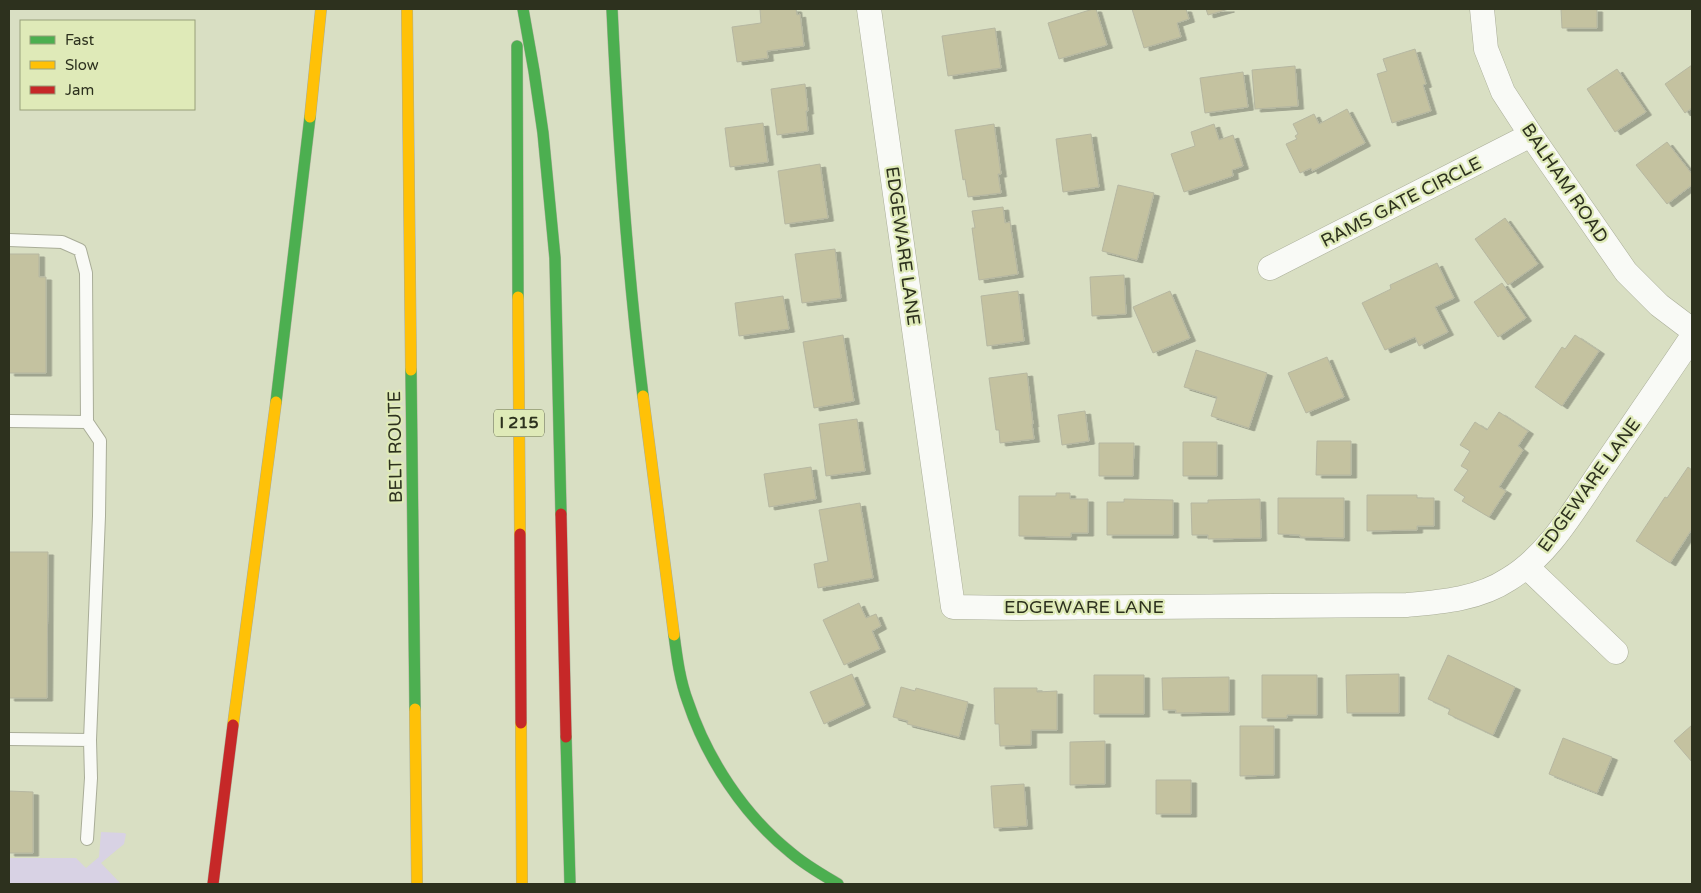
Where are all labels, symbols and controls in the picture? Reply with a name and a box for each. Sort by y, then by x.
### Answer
legend [20,20,195,110]
text: Fast [65,31,95,49]
text: Slow [65,56,99,74]
text: Jam [65,81,94,99]
street label: BALHAM ROAD [1517,119,1613,247]
street label: RAMS GATE CIRCLE [1317,152,1485,252]
street label: EDGEWARE LANE [881,165,925,327]
street label: BELT ROUTE [383,391,407,503]
road number: I 215 [494,409,544,436]
street label: EDGEWARE LANE [1533,414,1645,556]
street label: EDGEWARE LANE [1004,596,1164,618]

